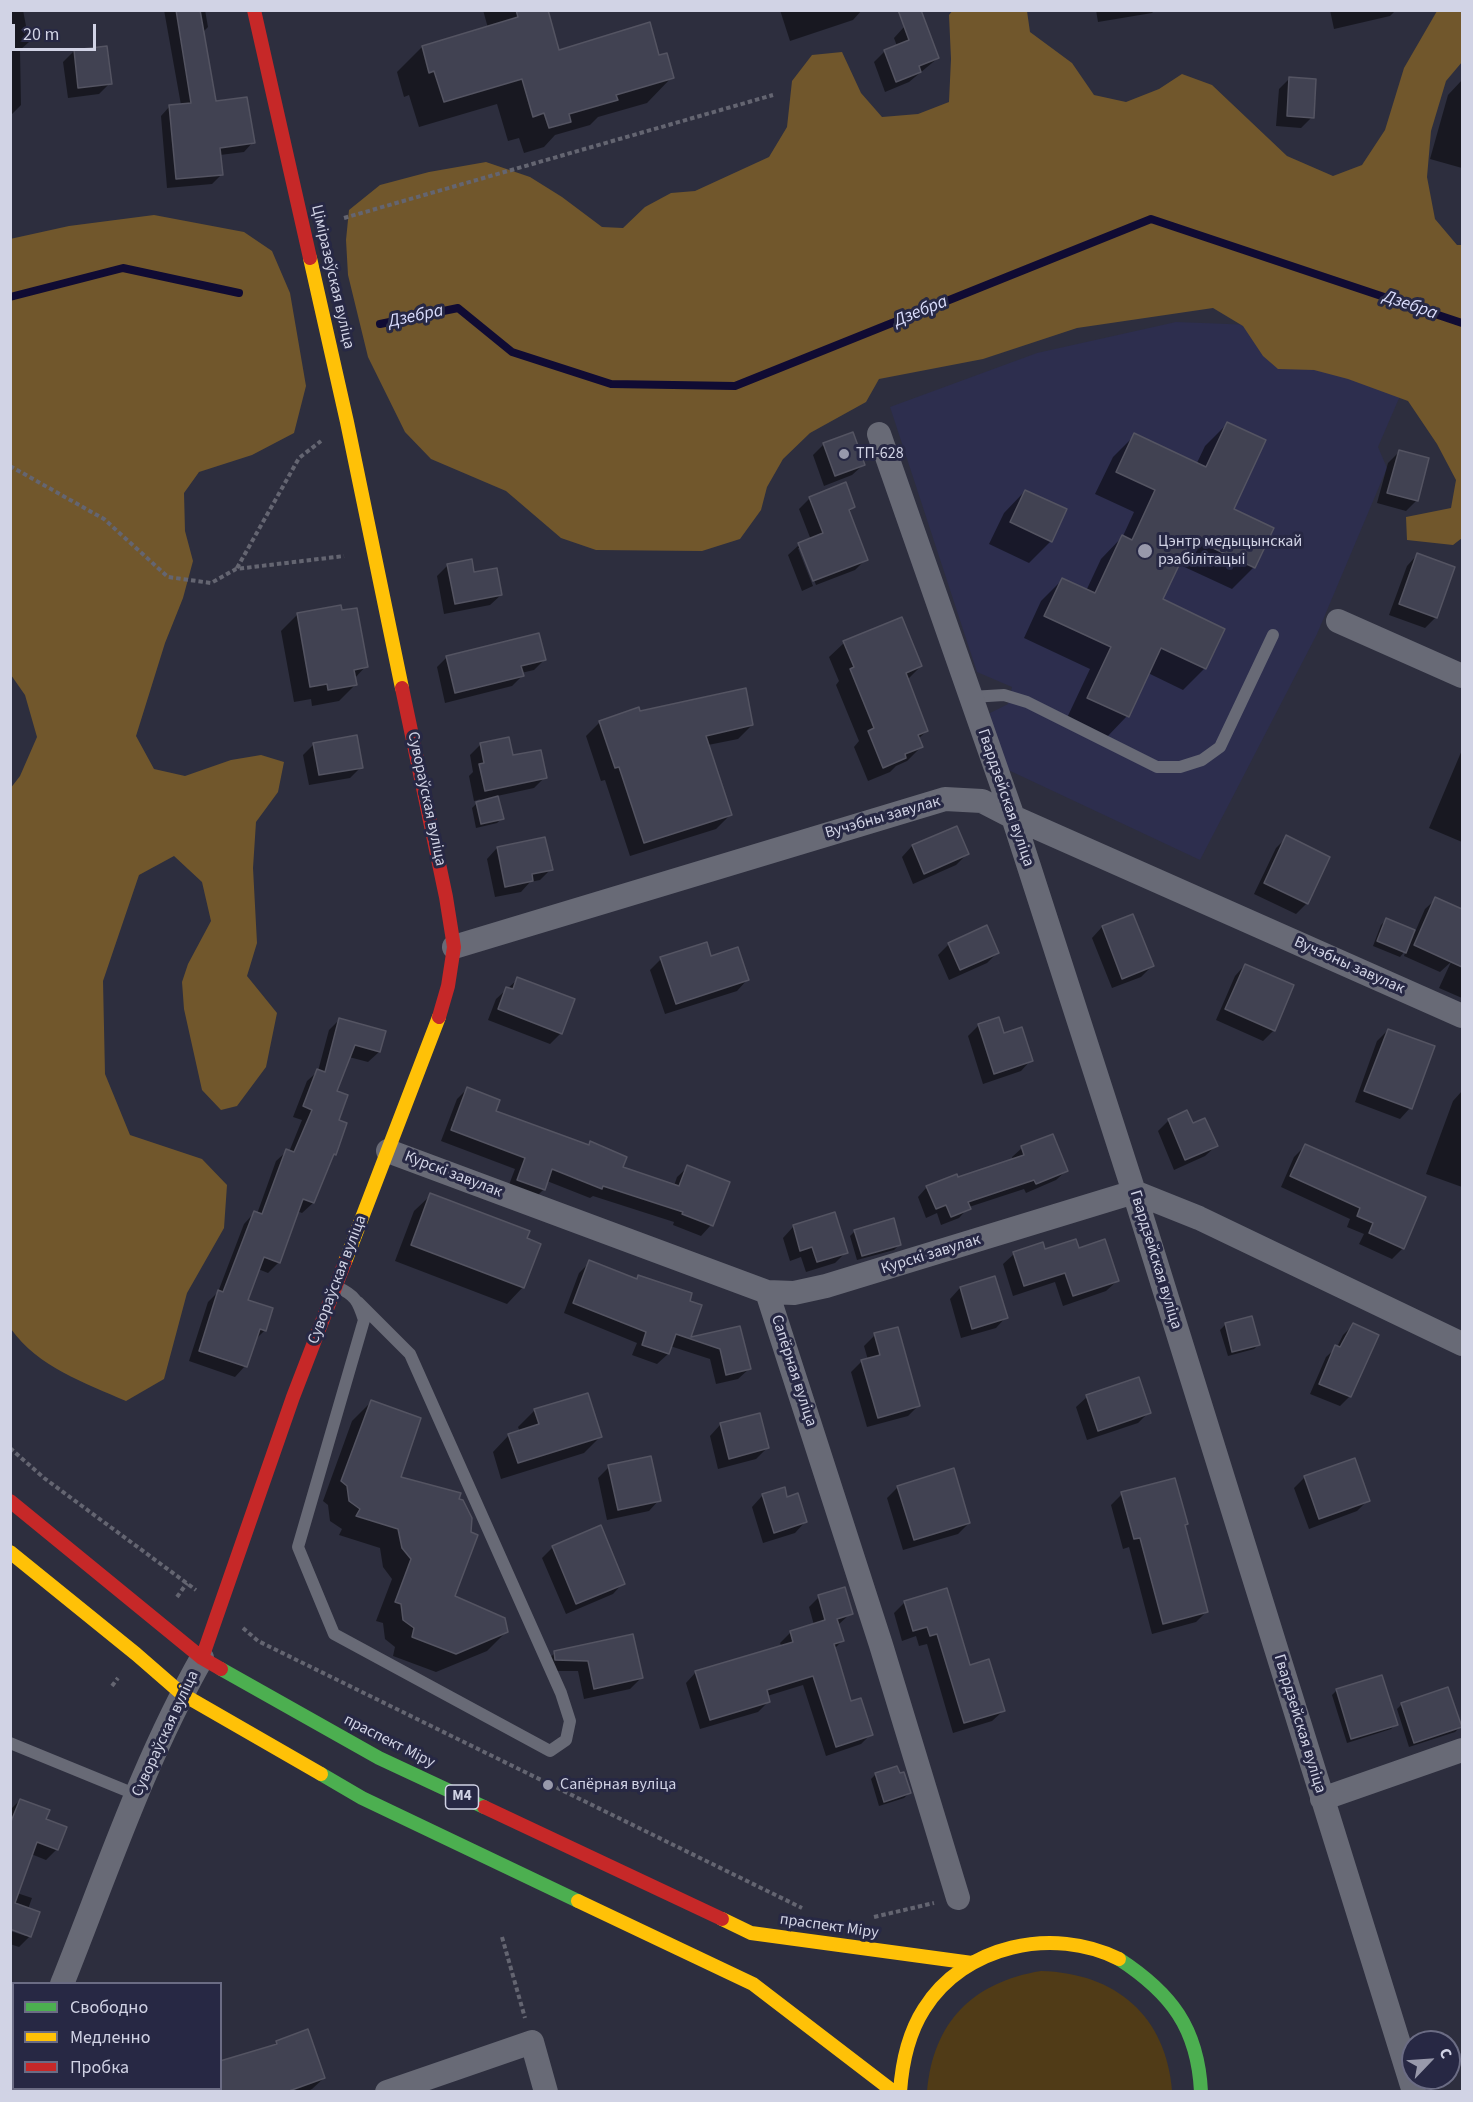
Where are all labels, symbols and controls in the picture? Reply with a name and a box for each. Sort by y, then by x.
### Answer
scale bar [15,12,99,50]
text: 20 m [23,22,59,47]
street label: Ціміразеўская вуліца [306,203,358,351]
water label: Дзебра [1380,287,1440,325]
water label: Дзебра [891,292,951,332]
water label: Дзебра [386,301,446,333]
place label: ТП-628 [856,444,904,464]
marker: ТП-628 [837,447,851,461]
place label: Цэнтр медыцынскай рэабілітацыі [1158,532,1302,570]
marker: Цэнтр медыцынскай рэабілітацыі [1136,542,1154,560]
street label: Гвардзейская вуліца [972,727,1038,869]
street label: Сувораўская вуліца [402,730,450,868]
street label: Вучэбны завулак [823,792,943,844]
street label: Вучэбны завулак [1291,933,1407,999]
street label: Курскі завулак [402,1148,504,1202]
street label: Гвардзейская вуліца [1125,1188,1185,1332]
street label: Сувораўская вуліца [305,1213,371,1347]
street label: Курскі завулак [879,1231,983,1279]
street label: Сапёрная вуліца [766,1313,820,1429]
street label: Гвардзейская вуліца [1269,1652,1329,1796]
street label: Сувораўская вуліца [128,1668,204,1800]
street label: праспект Міру [340,1711,438,1773]
place label: Сапёрная вуліца [560,1775,676,1795]
marker: Сапёрная вуліца [541,1778,555,1792]
road number: М4 [446,1785,478,1809]
street label: праспект Міру [778,1911,880,1943]
legend [12,1982,222,2090]
text: Свободно [70,1995,148,2020]
text: Медленно [70,2025,150,2050]
north arrow [1401,2030,1461,2090]
text: С [1434,2044,1457,2062]
text: Пробка [70,2055,129,2080]

